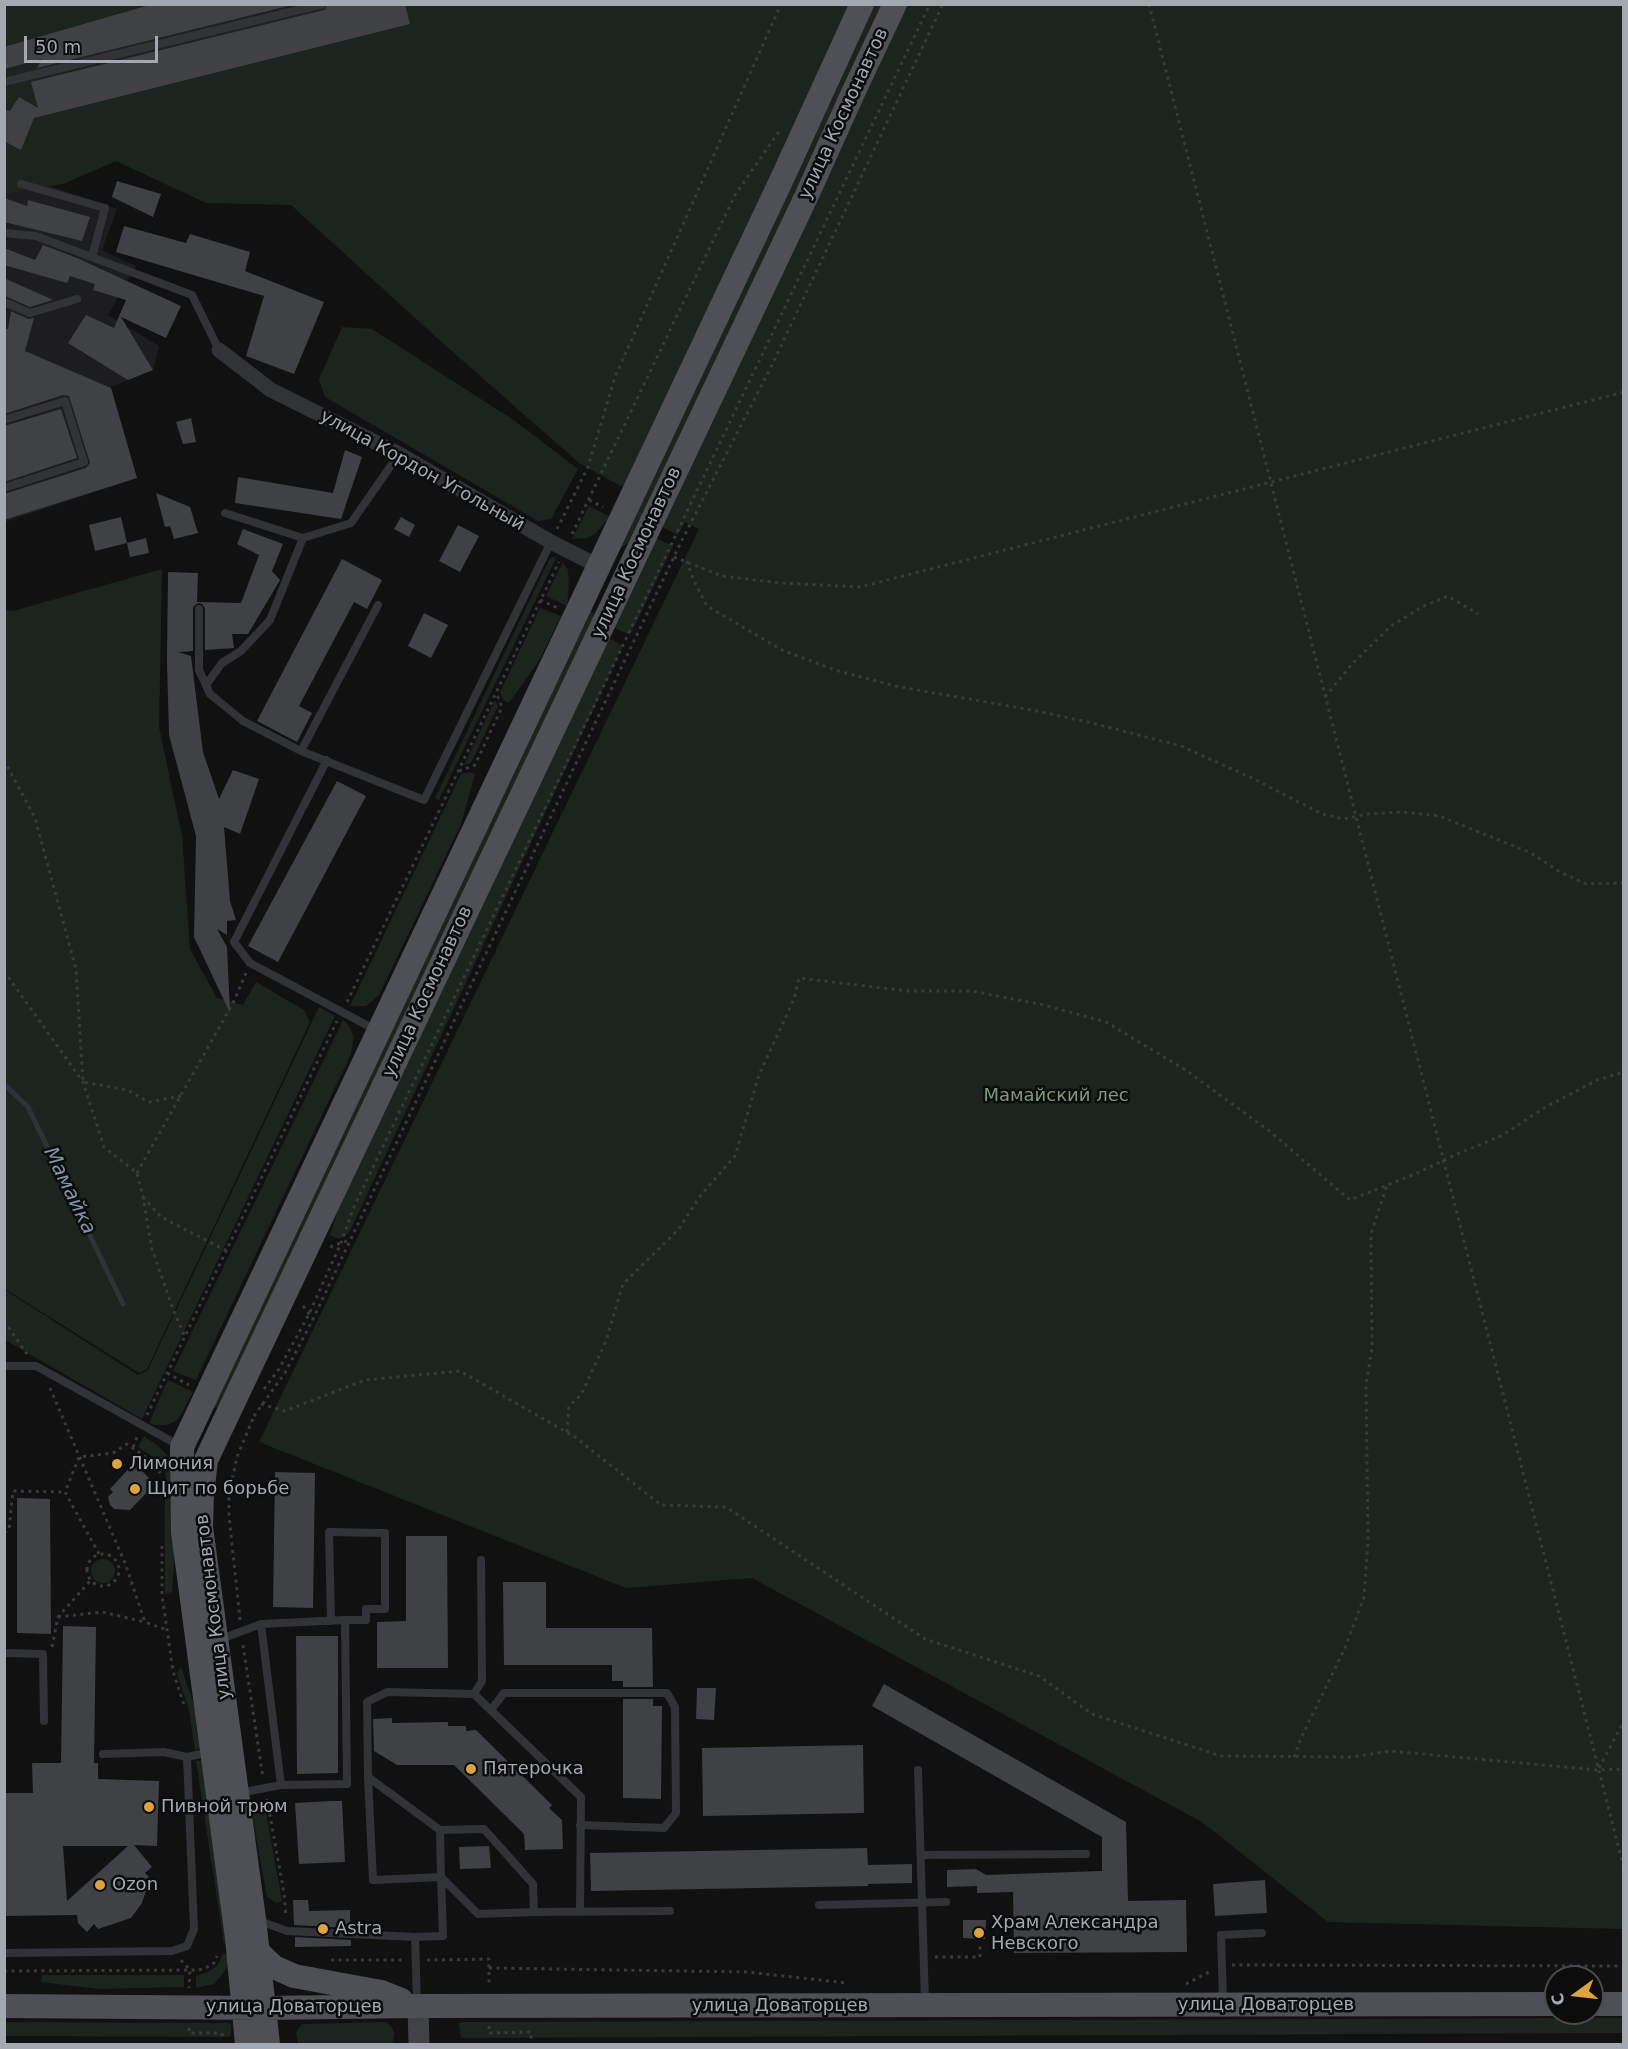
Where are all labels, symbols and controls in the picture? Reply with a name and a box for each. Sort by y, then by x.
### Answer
scale bar [27,24,160,62]
street label: улица Космонавтов [795,25,893,203]
text: 50 m [35,36,81,57]
street label: улица Кордон Угольный [316,406,528,536]
street label: улица Космонавтов [588,464,686,642]
street label: улица Космонавтов [379,903,477,1081]
park label: Мамайский лес [983,1085,1129,1107]
water label: Мамайка [38,1143,100,1239]
place label: Лимония [129,1453,213,1475]
marker: Лимония [110,1457,124,1471]
place label: Щит по борьбе [147,1478,289,1500]
marker: Щит по борьбе [128,1482,142,1496]
street label: улица Космонавтов [192,1513,236,1701]
place label: Пятерочка [483,1758,584,1780]
marker: Пятерочка [464,1762,478,1776]
place label: Пивной трюм [161,1796,288,1818]
marker: Пивной трюм [142,1800,156,1814]
place label: Ozon [112,1874,158,1896]
marker: Ozon [93,1878,107,1892]
place label: Храм Александра Невского [991,1912,1158,1954]
place label: Astra [335,1918,382,1940]
marker: Astra [316,1922,330,1936]
marker: Храм Александра Невского [972,1926,986,1940]
north arrow [1544,1965,1604,2025]
text: С [1547,1991,1569,2007]
street label: улица Доваторцев [1178,1994,1354,2016]
street label: улица Доваторцев [692,1995,868,2017]
street label: улица Доваторцев [206,1996,382,2018]

